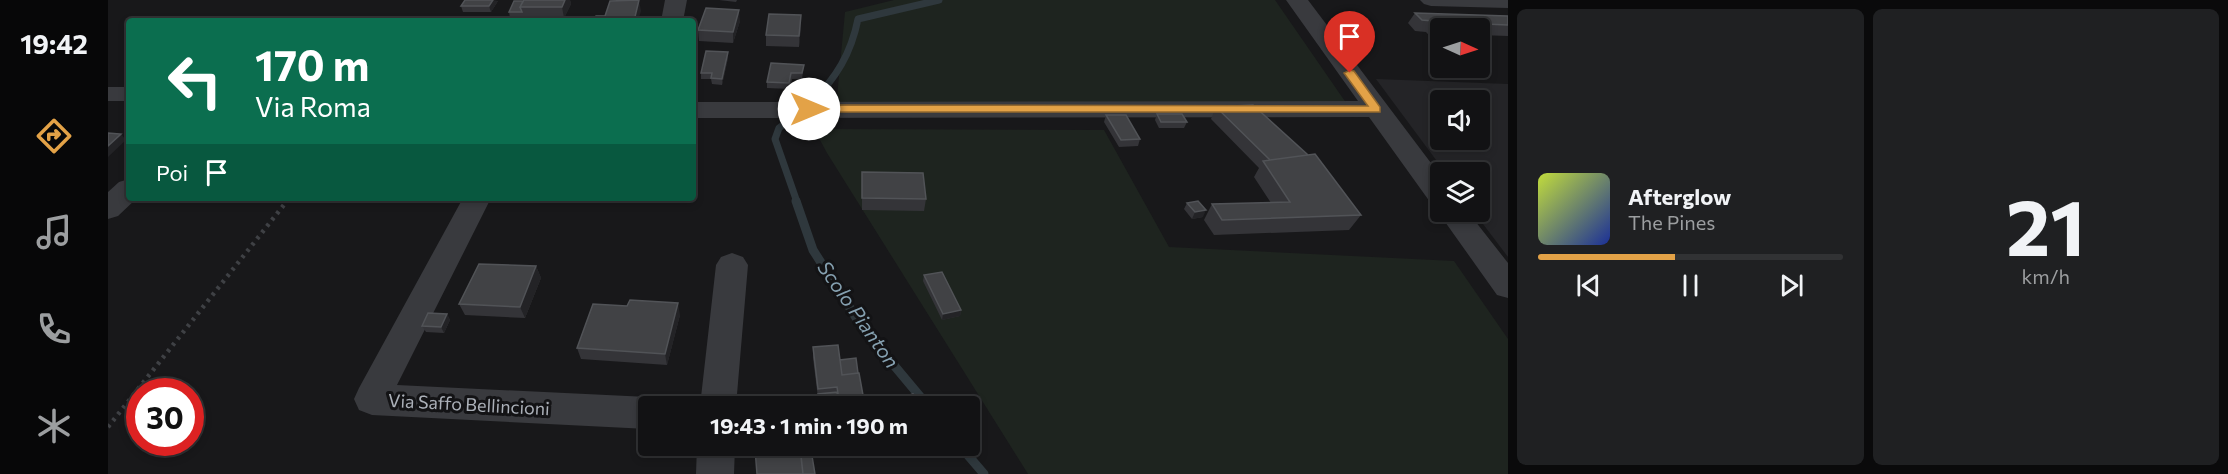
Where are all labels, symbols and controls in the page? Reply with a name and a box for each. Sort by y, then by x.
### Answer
pin [1324,11,1375,73]
north arrow [1430,18,1490,78]
map controls [1430,18,1490,222]
icon: arrive [1333,20,1366,53]
text: 19:42 [20,27,88,60]
text: 170 m [255,38,369,90]
icon: left [156,42,234,120]
position arrow [777,77,841,141]
text: Via Roma [255,90,371,123]
button: sound [1430,90,1490,150]
icon: directions [33,115,75,157]
icon: arrive [200,156,233,189]
text: Poi [156,159,188,186]
button: layers [1430,162,1490,222]
text: 21 [2006,177,2086,272]
text: Afterglow [1628,183,1731,210]
text: The Pines [1628,210,1715,234]
icon: music [33,211,75,253]
water label: Scolo Pianton [813,256,905,372]
text: km/h [2021,264,2070,288]
icon: previous [1572,269,1605,302]
icon: pause [1674,269,1707,302]
icon: next [1775,269,1808,302]
icon: phone [33,308,75,350]
speed limit sign: 30 [126,378,204,456]
street label: Via Saffo Bellincioni [388,389,550,419]
icon: climate [33,405,75,447]
text: 19:43 · 1 min · 190 m [710,412,908,439]

